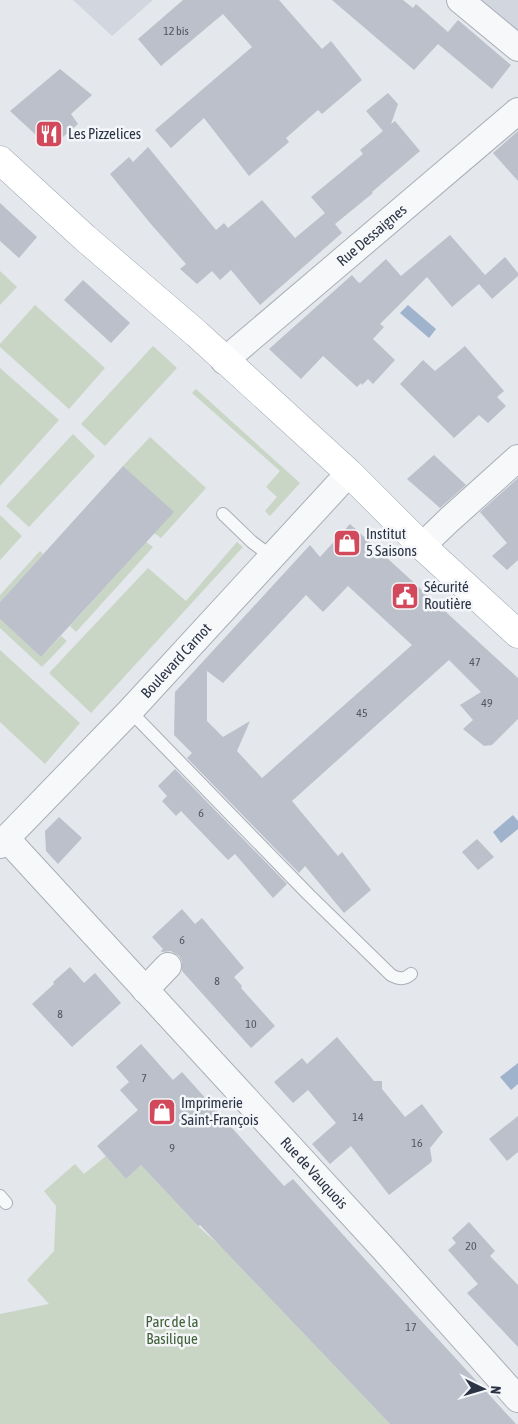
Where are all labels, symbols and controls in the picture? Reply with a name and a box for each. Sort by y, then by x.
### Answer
house number: 12 bis [163,24,189,38]
restaurant icon: Les Pizzelices [34,119,64,149]
place label: Les Pizzelices [68,125,141,142]
street label: Rue Dessaignes [333,201,410,269]
place label: Institut 5 Saisons [366,525,417,559]
shop icon: Institut 5 Saisons [332,528,362,558]
place label: Sécurité Routière [424,578,472,612]
public building icon: Sécurité Routière [390,581,420,611]
street label: Boulevard Carnot [137,620,214,701]
house number: 47 [469,655,481,669]
house number: 49 [481,696,493,710]
house number: 45 [356,706,368,720]
house number: 6 [198,806,204,820]
house number: 6 [179,933,185,947]
house number: 8 [214,974,220,988]
house number: 8 [57,1007,63,1021]
house number: 10 [245,1017,257,1031]
house number: 7 [141,1071,147,1085]
place label: Imprimerie Saint-François [181,1094,259,1128]
shop icon: Imprimerie Saint-François [147,1097,177,1127]
house number: 14 [352,1110,364,1124]
street label: Rue de Vauquois [277,1133,351,1212]
house number: 16 [411,1136,423,1150]
house number: 9 [169,1141,175,1155]
house number: 20 [465,1239,477,1253]
park label: Parc de la Basilique [146,1313,199,1347]
house number: 17 [405,1320,417,1334]
north arrow [458,1364,508,1414]
text: N [488,1385,504,1395]

